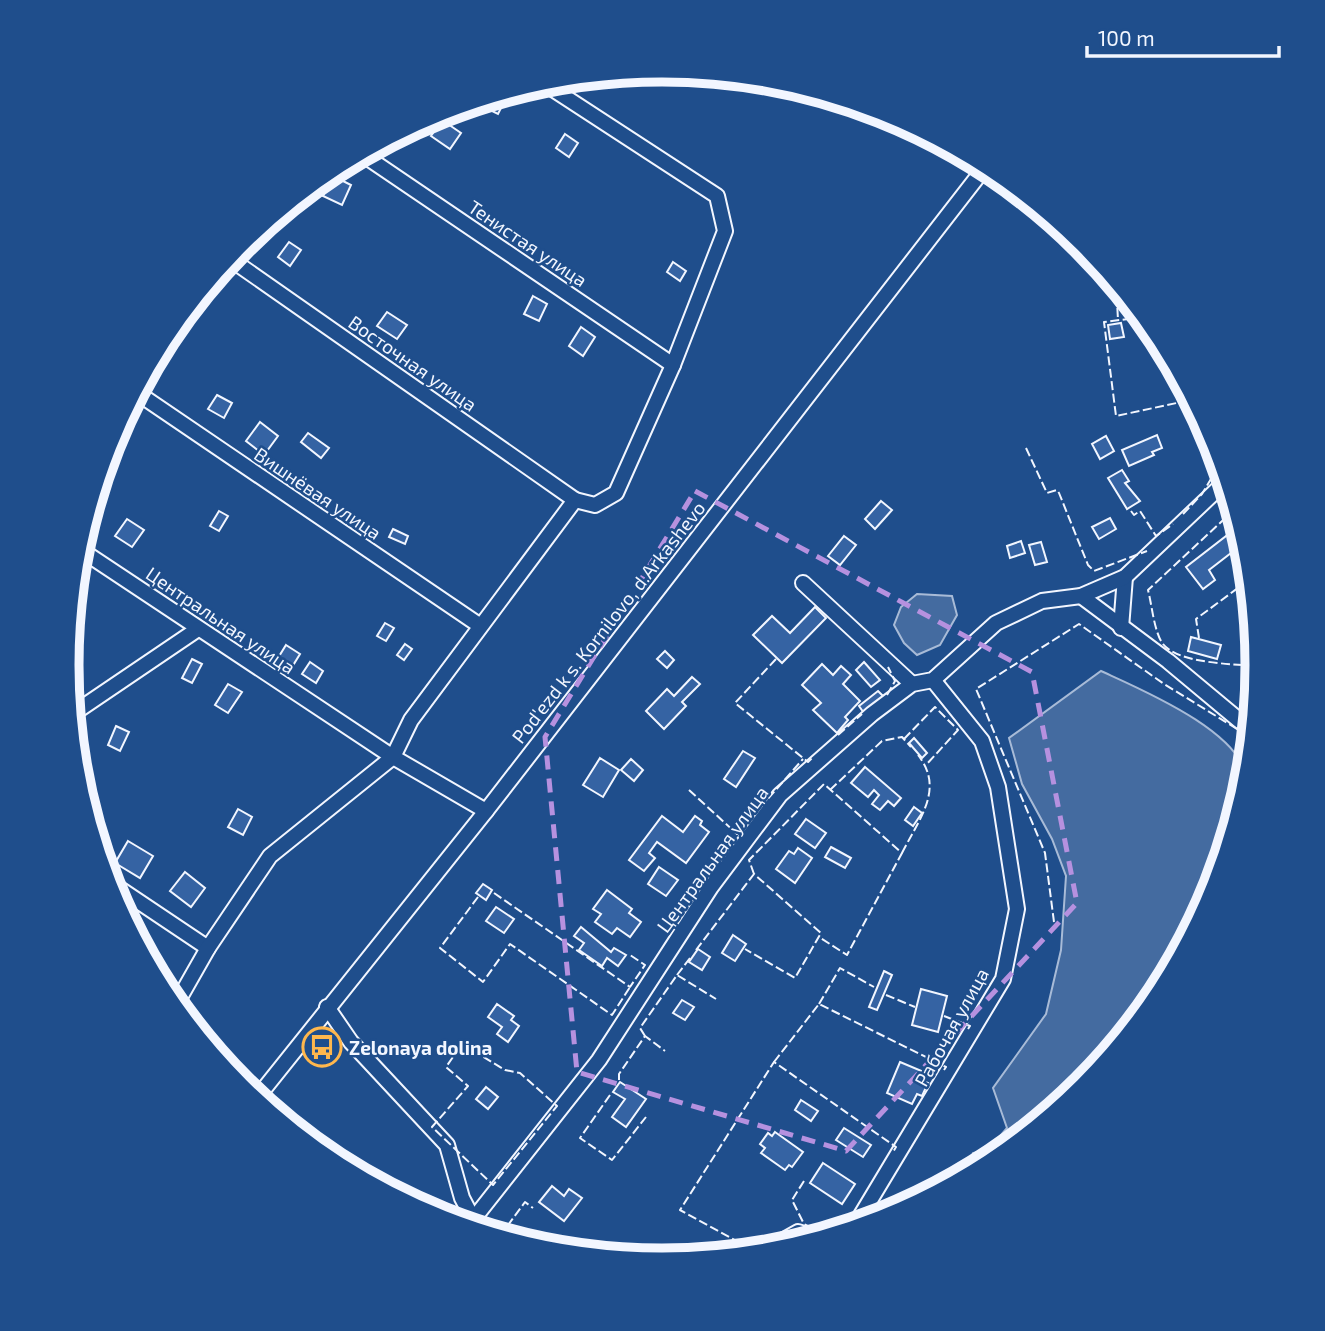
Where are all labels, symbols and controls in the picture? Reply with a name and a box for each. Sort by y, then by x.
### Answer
scale bar [1087,14,1280,58]
text: 100 m [1098,25,1155,50]
street label: Тенистая улица [464,195,592,292]
street label: Восточная улица [344,310,482,417]
street label: Вишнёвая улица [250,442,386,545]
street label: Pod'ezd k s. Kornilovo, d.Arkashevo [506,497,710,747]
street label: Центральная улица [141,562,300,679]
street label: Центральная улица [651,781,774,937]
street label: Рабочая улица [909,964,994,1091]
bus stop icon: Zelonaya dolina [301,1026,343,1068]
place label: Zelonaya dolina [349,1036,492,1060]

